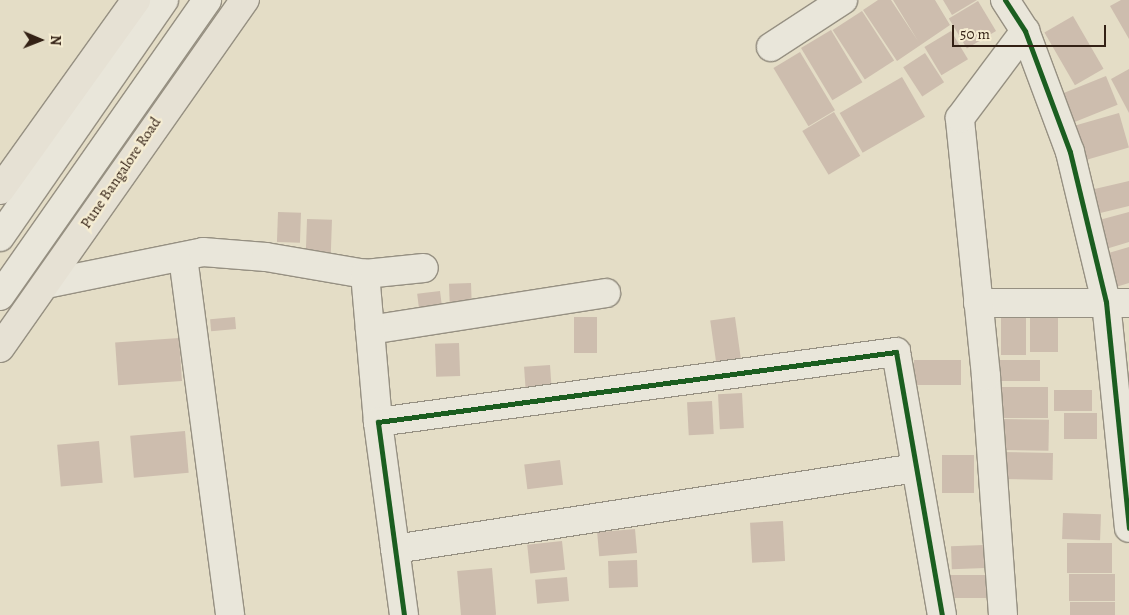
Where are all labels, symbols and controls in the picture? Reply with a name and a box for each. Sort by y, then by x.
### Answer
north arrow [15,15,65,65]
scale bar [954,15,1108,47]
text: 50 m [960,24,990,44]
text: N [46,35,65,46]
street label: Pune Bangalore Road [77,114,165,232]

